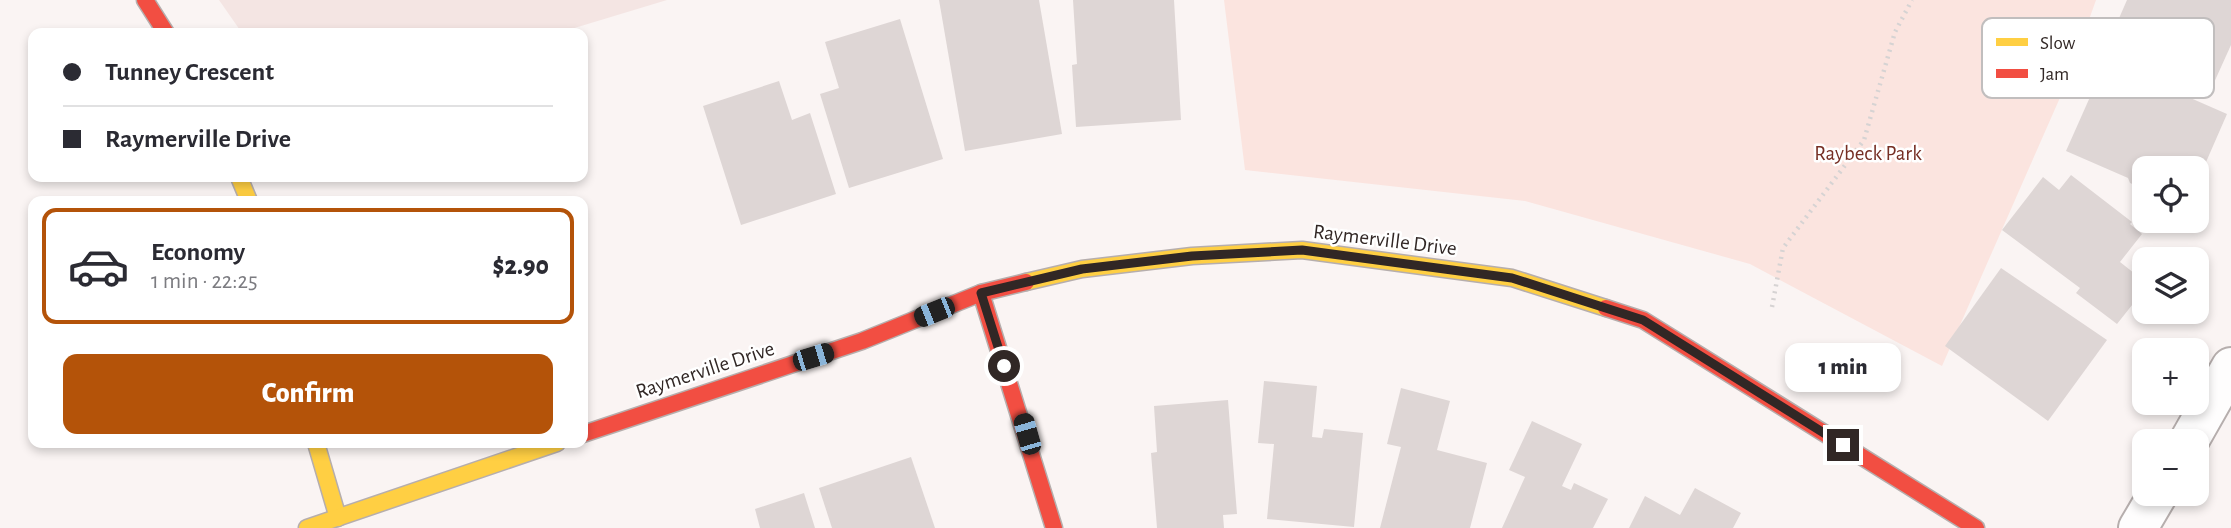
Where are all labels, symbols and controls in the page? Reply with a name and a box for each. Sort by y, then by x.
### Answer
legend [1982,18,2214,98]
text: Slow [2040,34,2076,53]
text: Tunney Crescent [105,59,274,85]
text: Jam [2040,65,2069,84]
text: Raymerville Drive [105,126,291,152]
park label: Raybeck Park [1814,143,1922,164]
map controls [2132,156,2209,506]
button: locate [2132,156,2209,233]
street label: Raymerville Drive [1312,221,1458,259]
icon: car [67,235,130,298]
text: Economy [151,239,245,265]
button: layers [2132,247,2209,324]
text: $2.90 [493,253,549,279]
text: 1 min · 22:25 [151,270,258,293]
car [911,294,958,330]
street label: Raymerville Drive [633,338,777,402]
button: + [2132,338,2209,415]
car [790,341,837,373]
callout: 1 min [1785,344,1901,392]
route start [988,350,1020,382]
button: Confirm [63,354,553,434]
text: 1 min [1819,356,1867,379]
car [1012,411,1043,457]
route end [1827,429,1859,461]
button: − [2132,429,2209,506]

